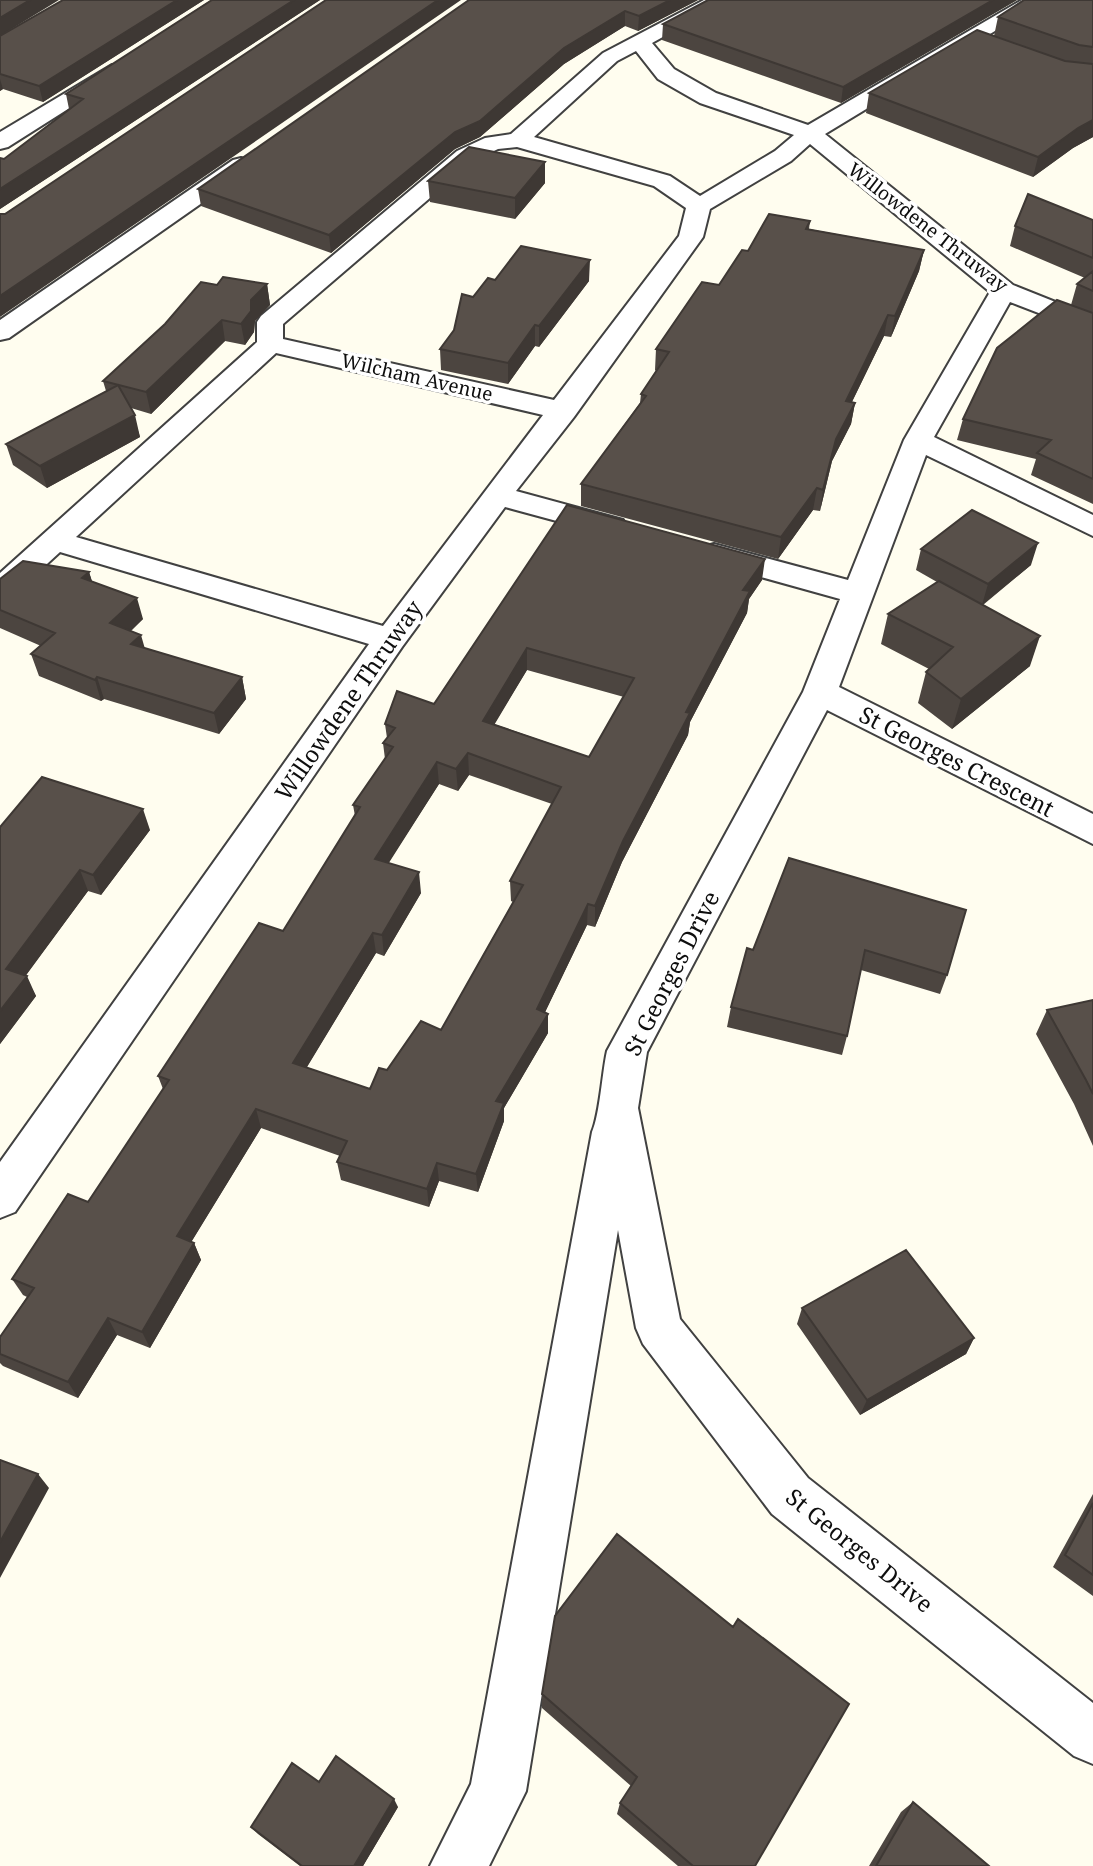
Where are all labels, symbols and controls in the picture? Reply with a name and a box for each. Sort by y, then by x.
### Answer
street label: Willowdene Thruway [843,156,1014,298]
street label: Wilcham Avenue [339,347,495,407]
street label: Willowdene Thruway [267,593,429,807]
street label: St Georges Crescent [854,698,1060,824]
street label: St Georges Drive [616,885,726,1061]
street label: St Georges Drive [780,1481,940,1619]

